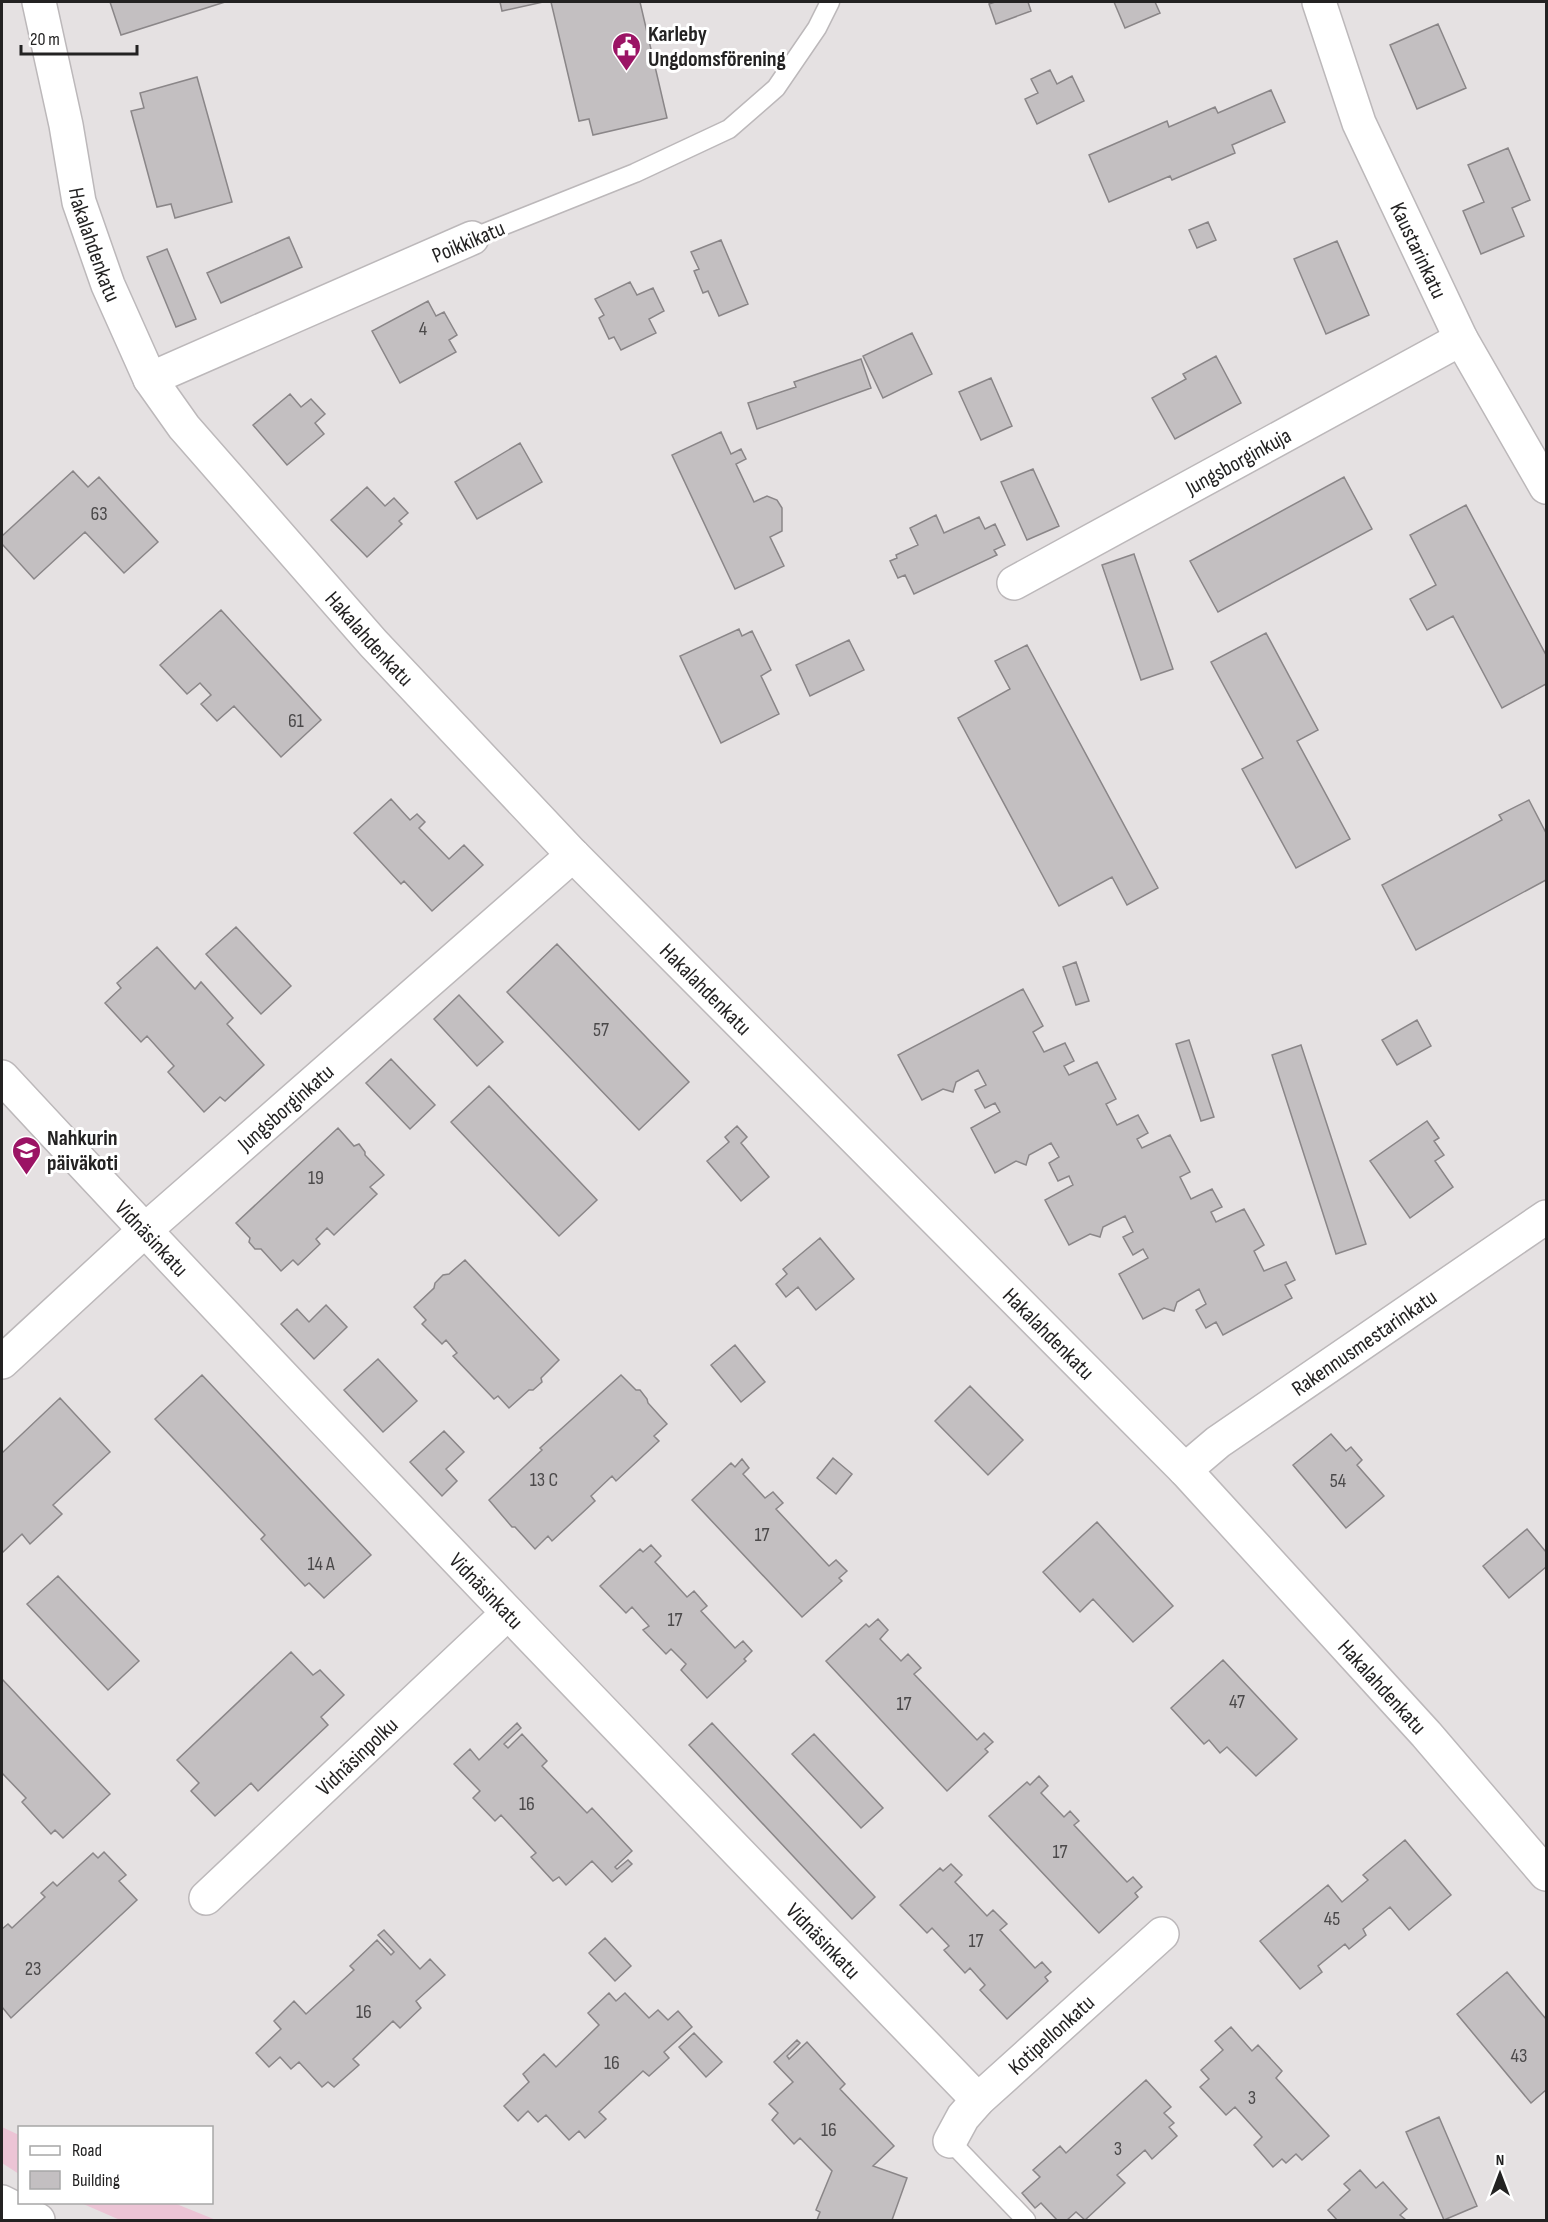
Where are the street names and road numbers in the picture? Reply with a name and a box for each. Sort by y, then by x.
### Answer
street label: Hakalahdenkatu [62,186,126,306]
street label: Kaustarinkatu [1383,198,1452,303]
street label: Poikkikatu [428,215,509,270]
street label: Jungsborginkuja [1180,422,1296,502]
street label: Hakalahdenkatu [319,586,419,692]
street label: Hakalahdenkatu [654,938,757,1042]
street label: Jungsborginkatu [232,1059,340,1158]
street label: Vidnäsinkatu [109,1195,193,1283]
street label: Hakalahdenkatu [996,1283,1099,1386]
street label: Rakennusmestarinkatu [1287,1284,1442,1402]
street label: Vidnäsinkatu [443,1548,528,1635]
street label: Hakalahdenkatu [1332,1635,1432,1741]
street label: Vidnäsinpolku [311,1712,404,1802]
street label: Vidnäsinkatu [780,1898,865,1985]
street label: Kotipellonkatu [1003,1990,1101,2081]

